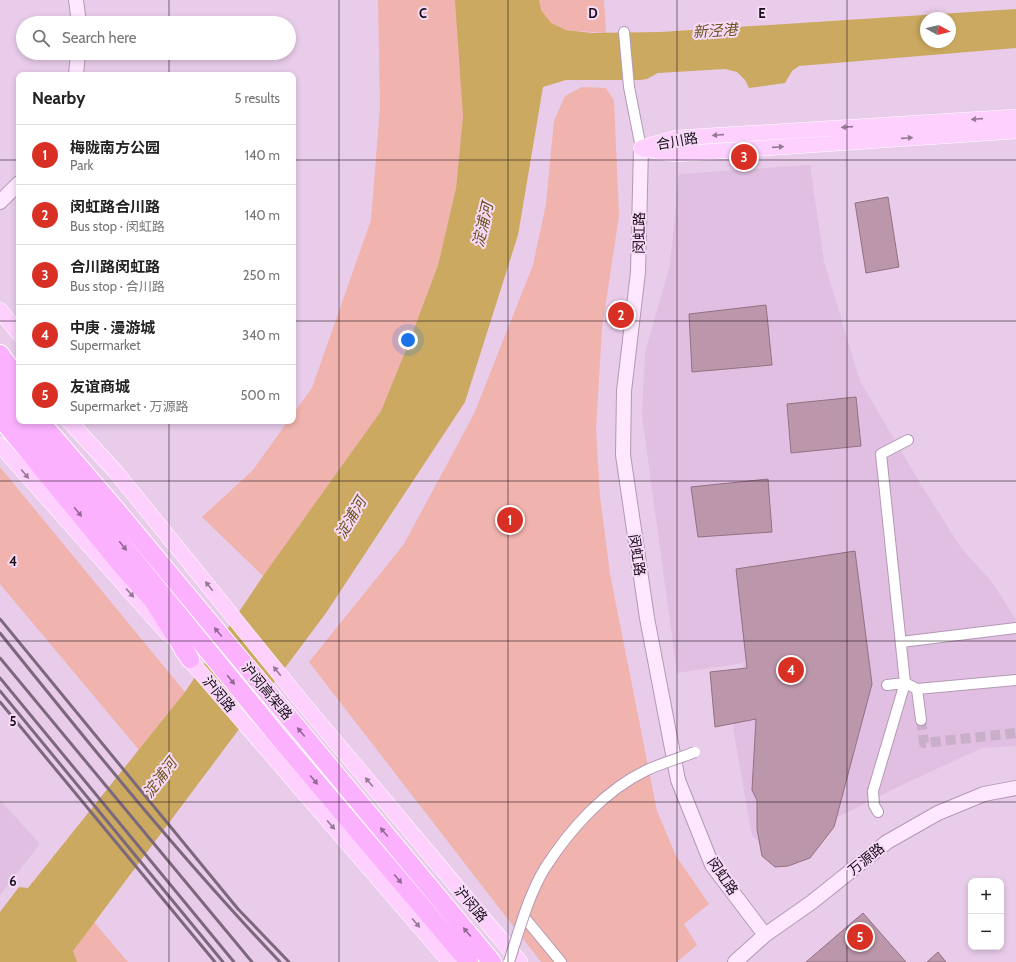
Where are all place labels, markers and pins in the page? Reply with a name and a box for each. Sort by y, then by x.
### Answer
pin: 3 [731,142,757,172]
pin: 2 [608,300,634,330]
pin: 1 [497,505,523,535]
pin: 4 [778,655,804,685]
pin: 5 [847,922,873,952]

